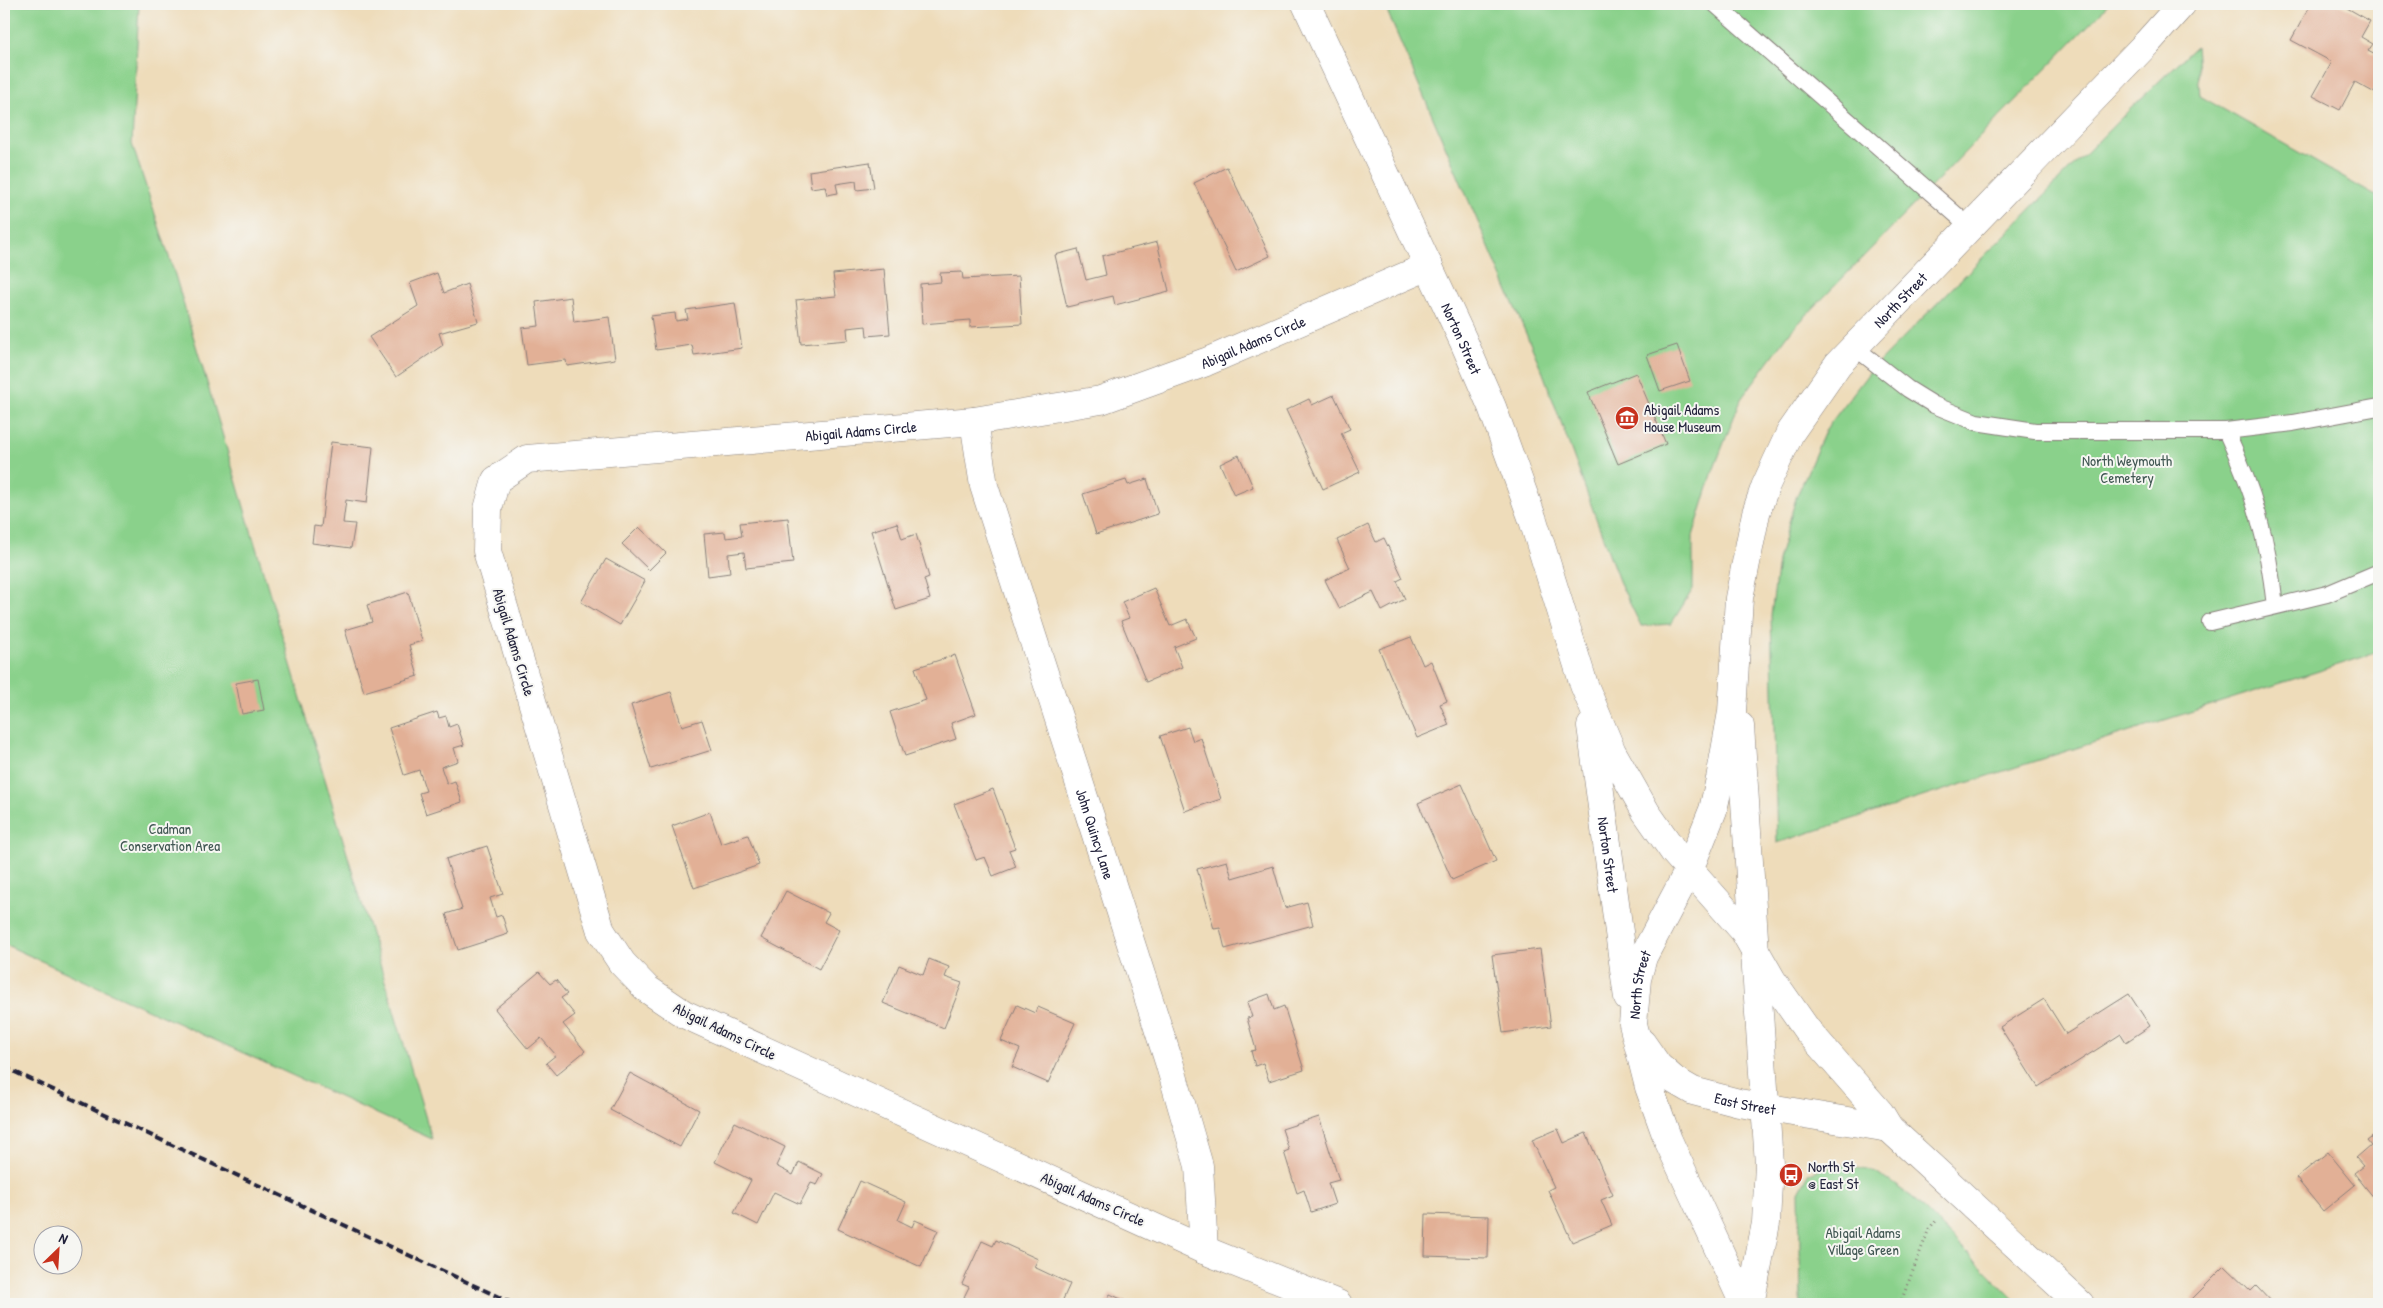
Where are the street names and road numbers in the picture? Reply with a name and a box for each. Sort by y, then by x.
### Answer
street label: North Street [1868,267,1932,332]
street label: Norton Street [1437,299,1487,378]
street label: Abigail Adams Circle [1198,310,1309,374]
street label: Abigail Adams Circle [804,415,918,446]
street label: Abigail Adams Circle [488,585,540,699]
street label: John Quincy Lane [1071,786,1120,882]
street label: Norton Street [1593,816,1624,895]
street label: North Street [1623,945,1656,1020]
street label: Abigail Adams Circle [670,997,780,1065]
street label: East Street [1712,1087,1778,1120]
street label: Abigail Adams Circle [1038,1167,1148,1231]

